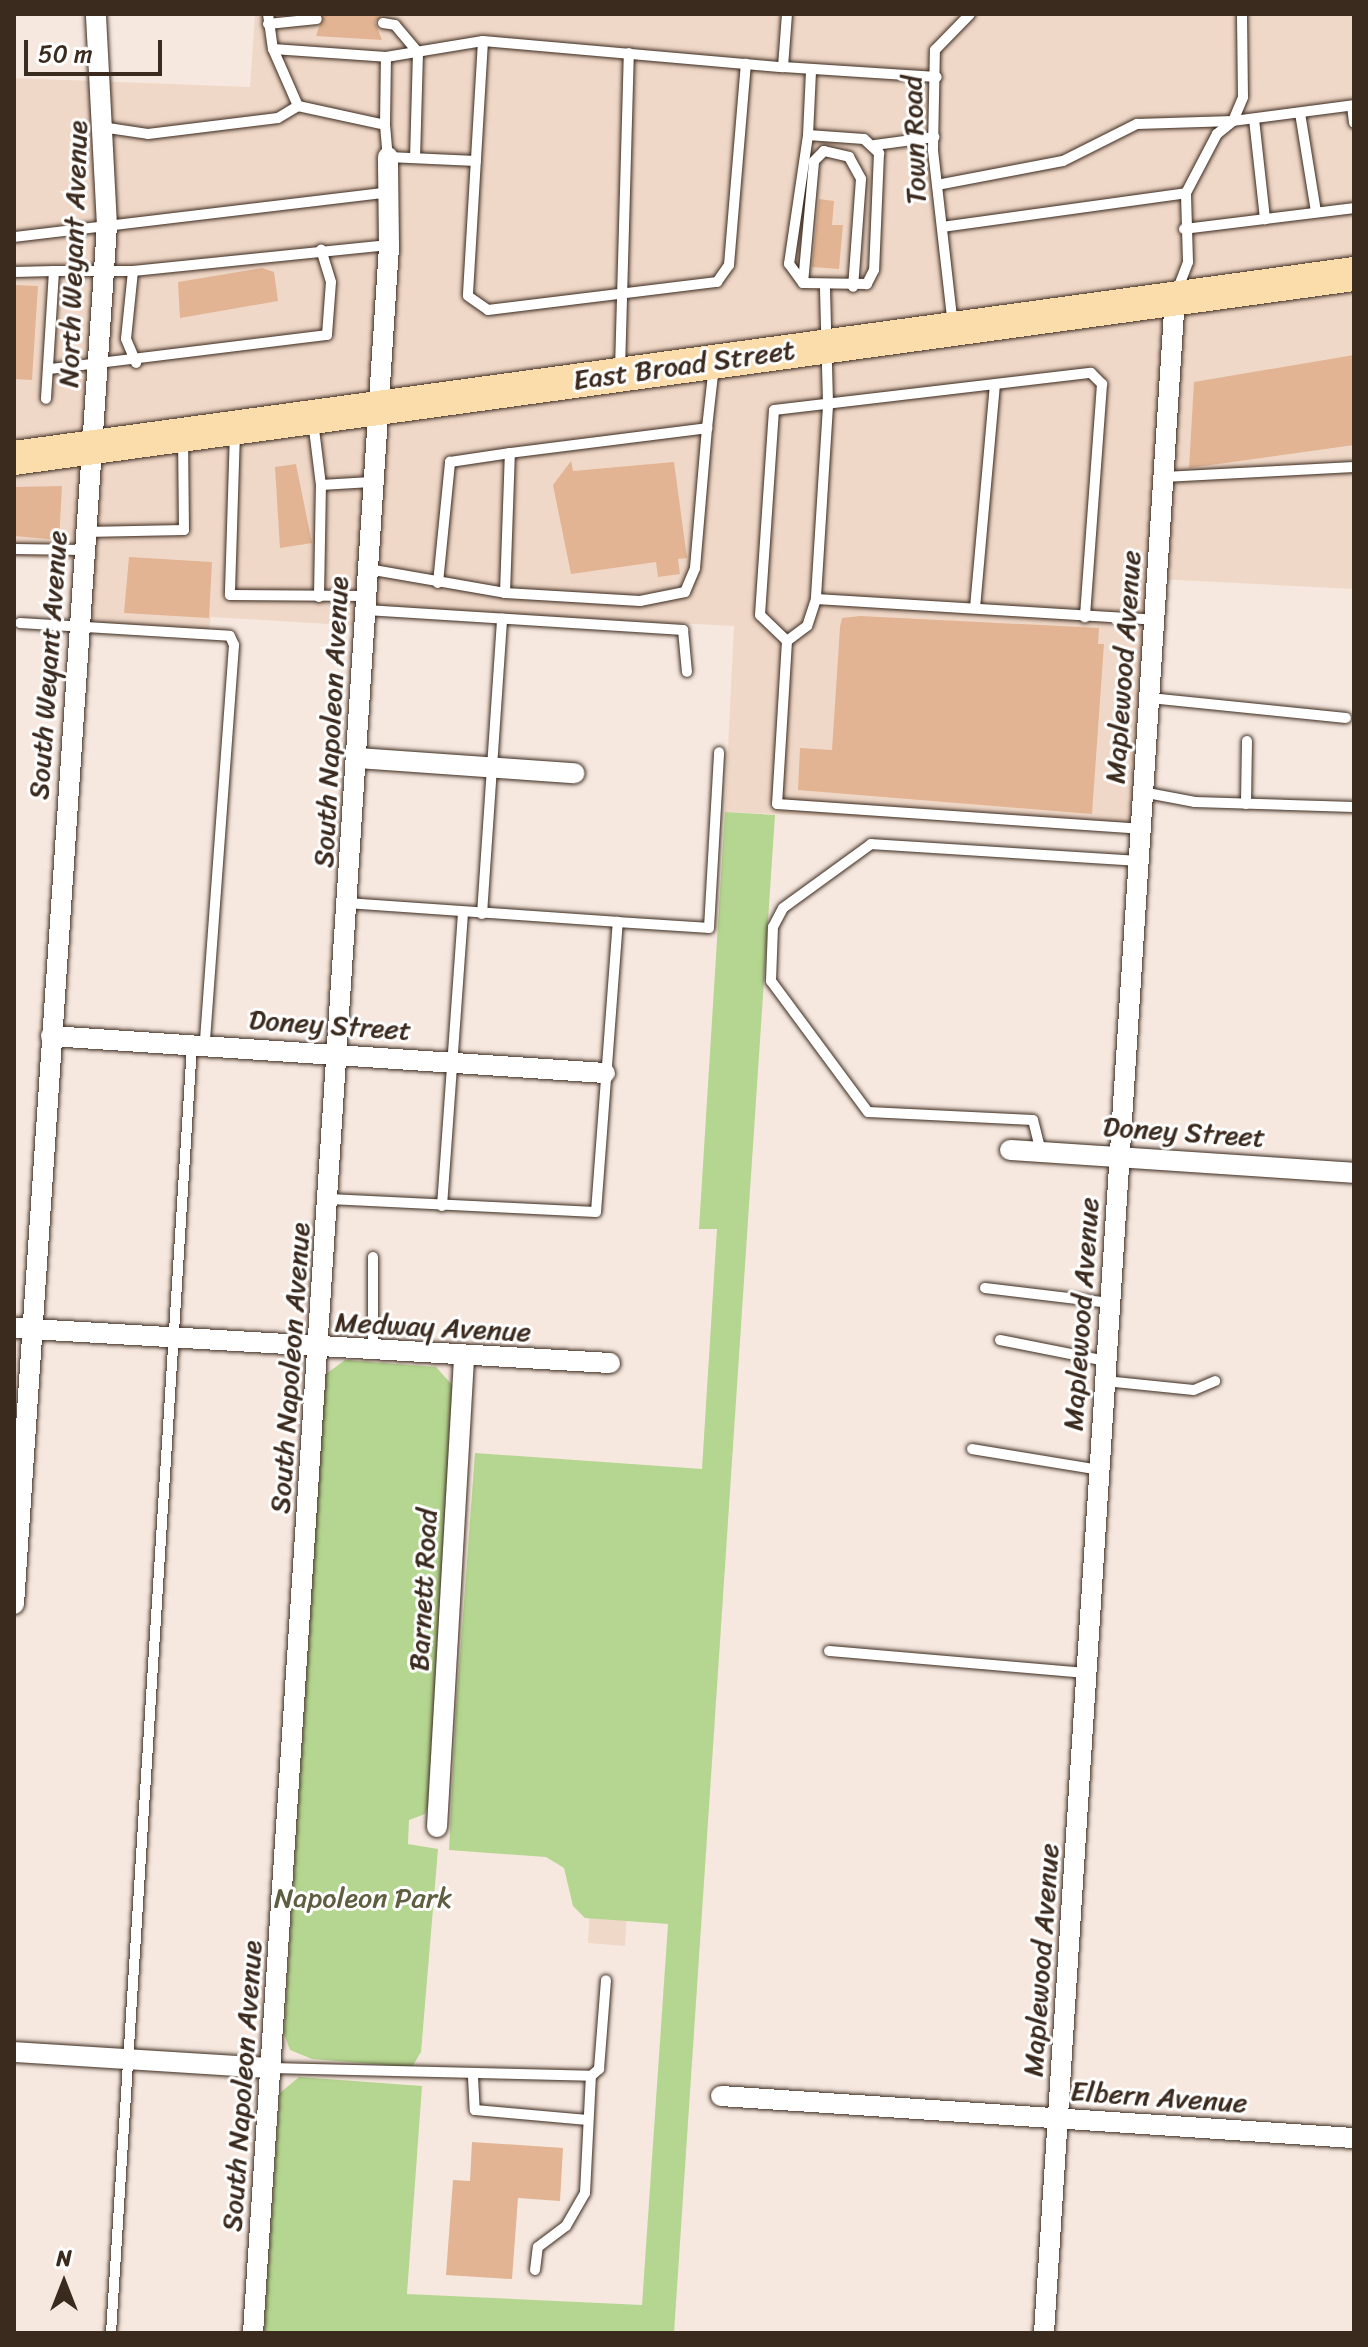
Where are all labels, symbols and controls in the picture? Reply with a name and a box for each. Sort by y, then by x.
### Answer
scale bar [28,24,166,74]
text: 50 m [38,33,93,75]
street label: Town Road [895,75,933,205]
street label: North Weyant Avenue [52,120,94,388]
street label: East Broad Street [571,333,797,397]
street label: South Weyant Avenue [22,530,74,800]
street label: Maplewood Avenue [1098,550,1148,784]
street label: South Napoleon Avenue [307,576,355,868]
street label: Doney Street [247,1003,413,1047]
street label: Doney Street [1101,1110,1267,1154]
street label: Maplewood Avenue [1056,1197,1106,1431]
street label: South Napoleon Avenue [263,1222,317,1514]
street label: Medway Avenue [334,1305,532,1349]
street label: Barnett Road [402,1508,444,1672]
street label: Maplewood Avenue [1016,1843,1066,2077]
park label: Napoleon Park [274,1881,452,1915]
street label: South Napoleon Avenue [215,1940,269,2232]
street label: Elbern Avenue [1070,2074,1248,2120]
text: N [56,2239,72,2278]
north arrow [24,2243,104,2323]

